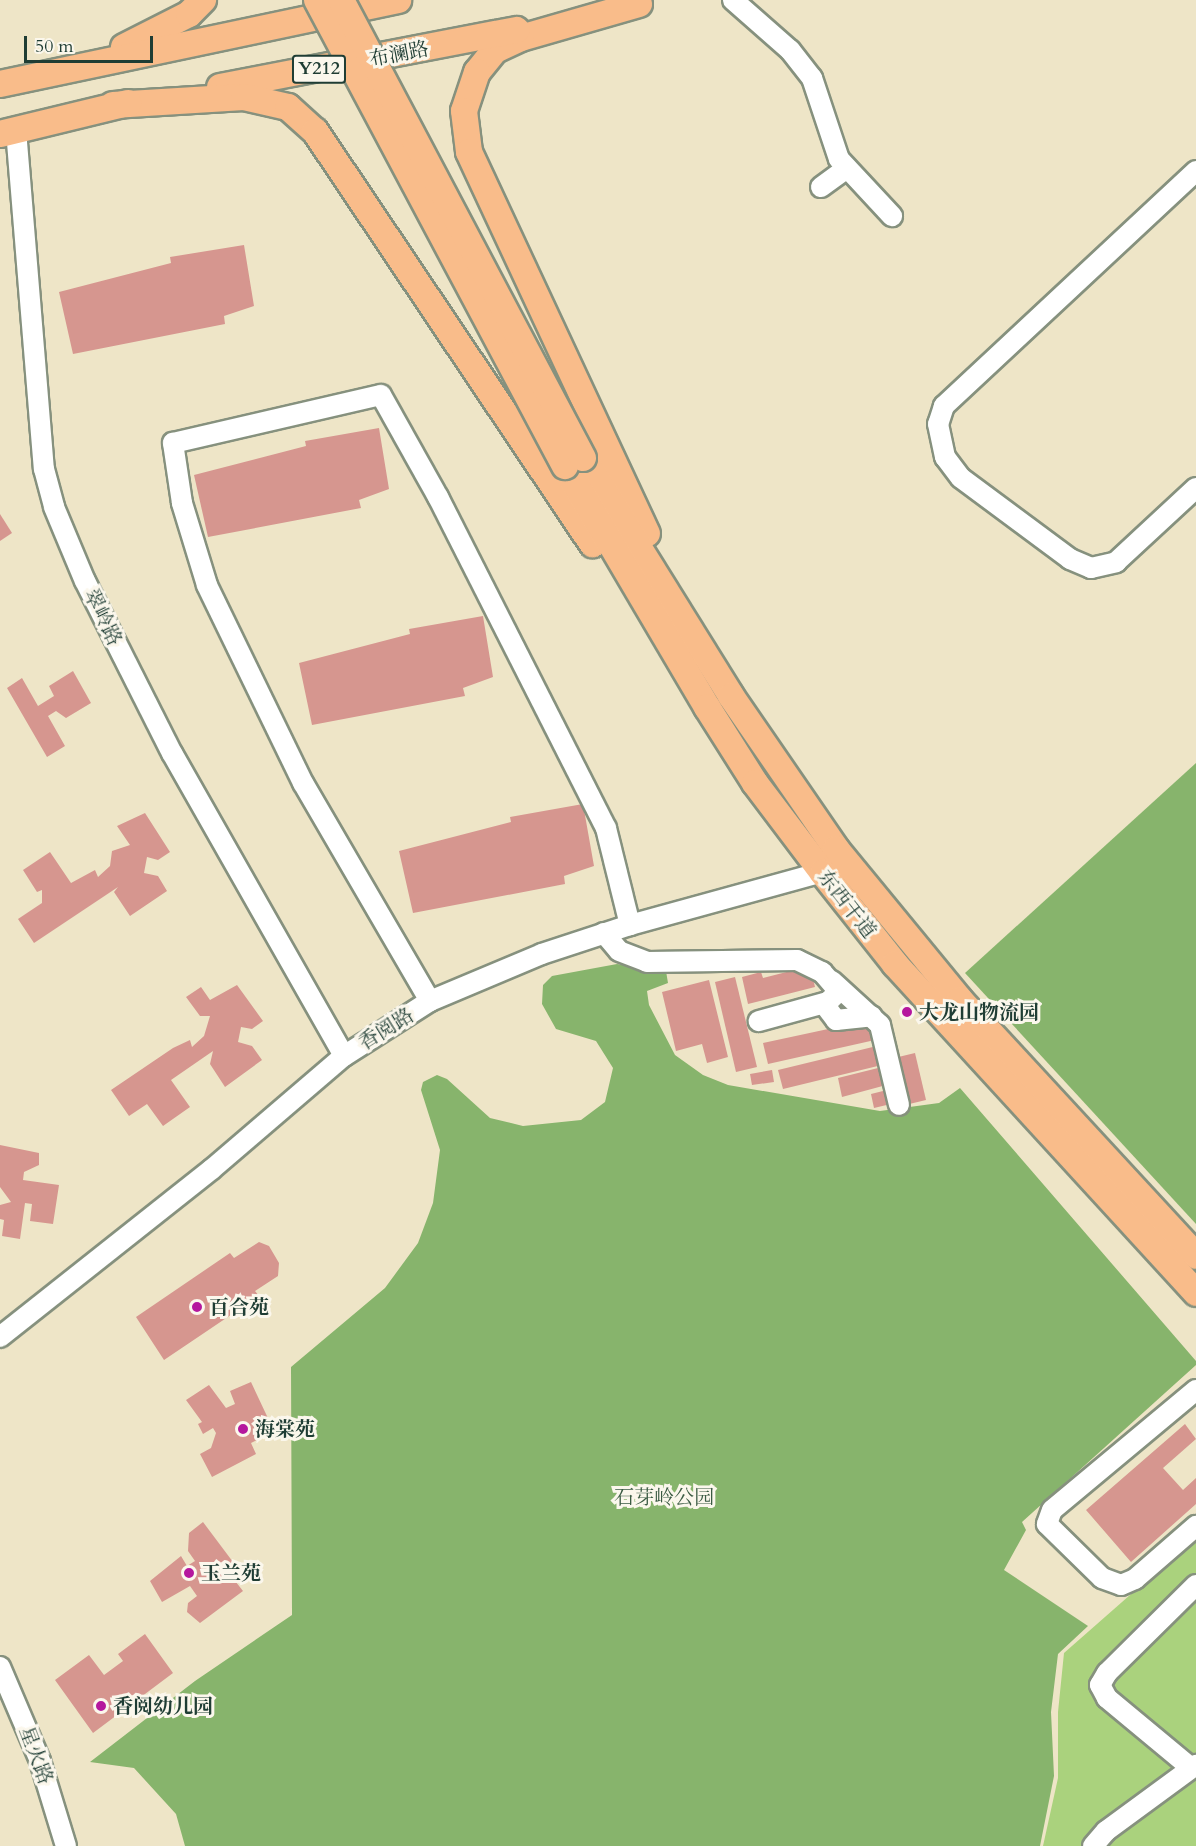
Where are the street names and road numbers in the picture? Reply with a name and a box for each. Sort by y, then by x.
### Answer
street label: 布澜路 [367,36,431,72]
road number: Y212 [290,54,348,84]
street label: 翠岭路 [79,585,127,649]
street label: 东西干道 [813,865,881,943]
street label: 香阅路 [354,1003,418,1055]
street label: 星火路 [14,1723,58,1787]

